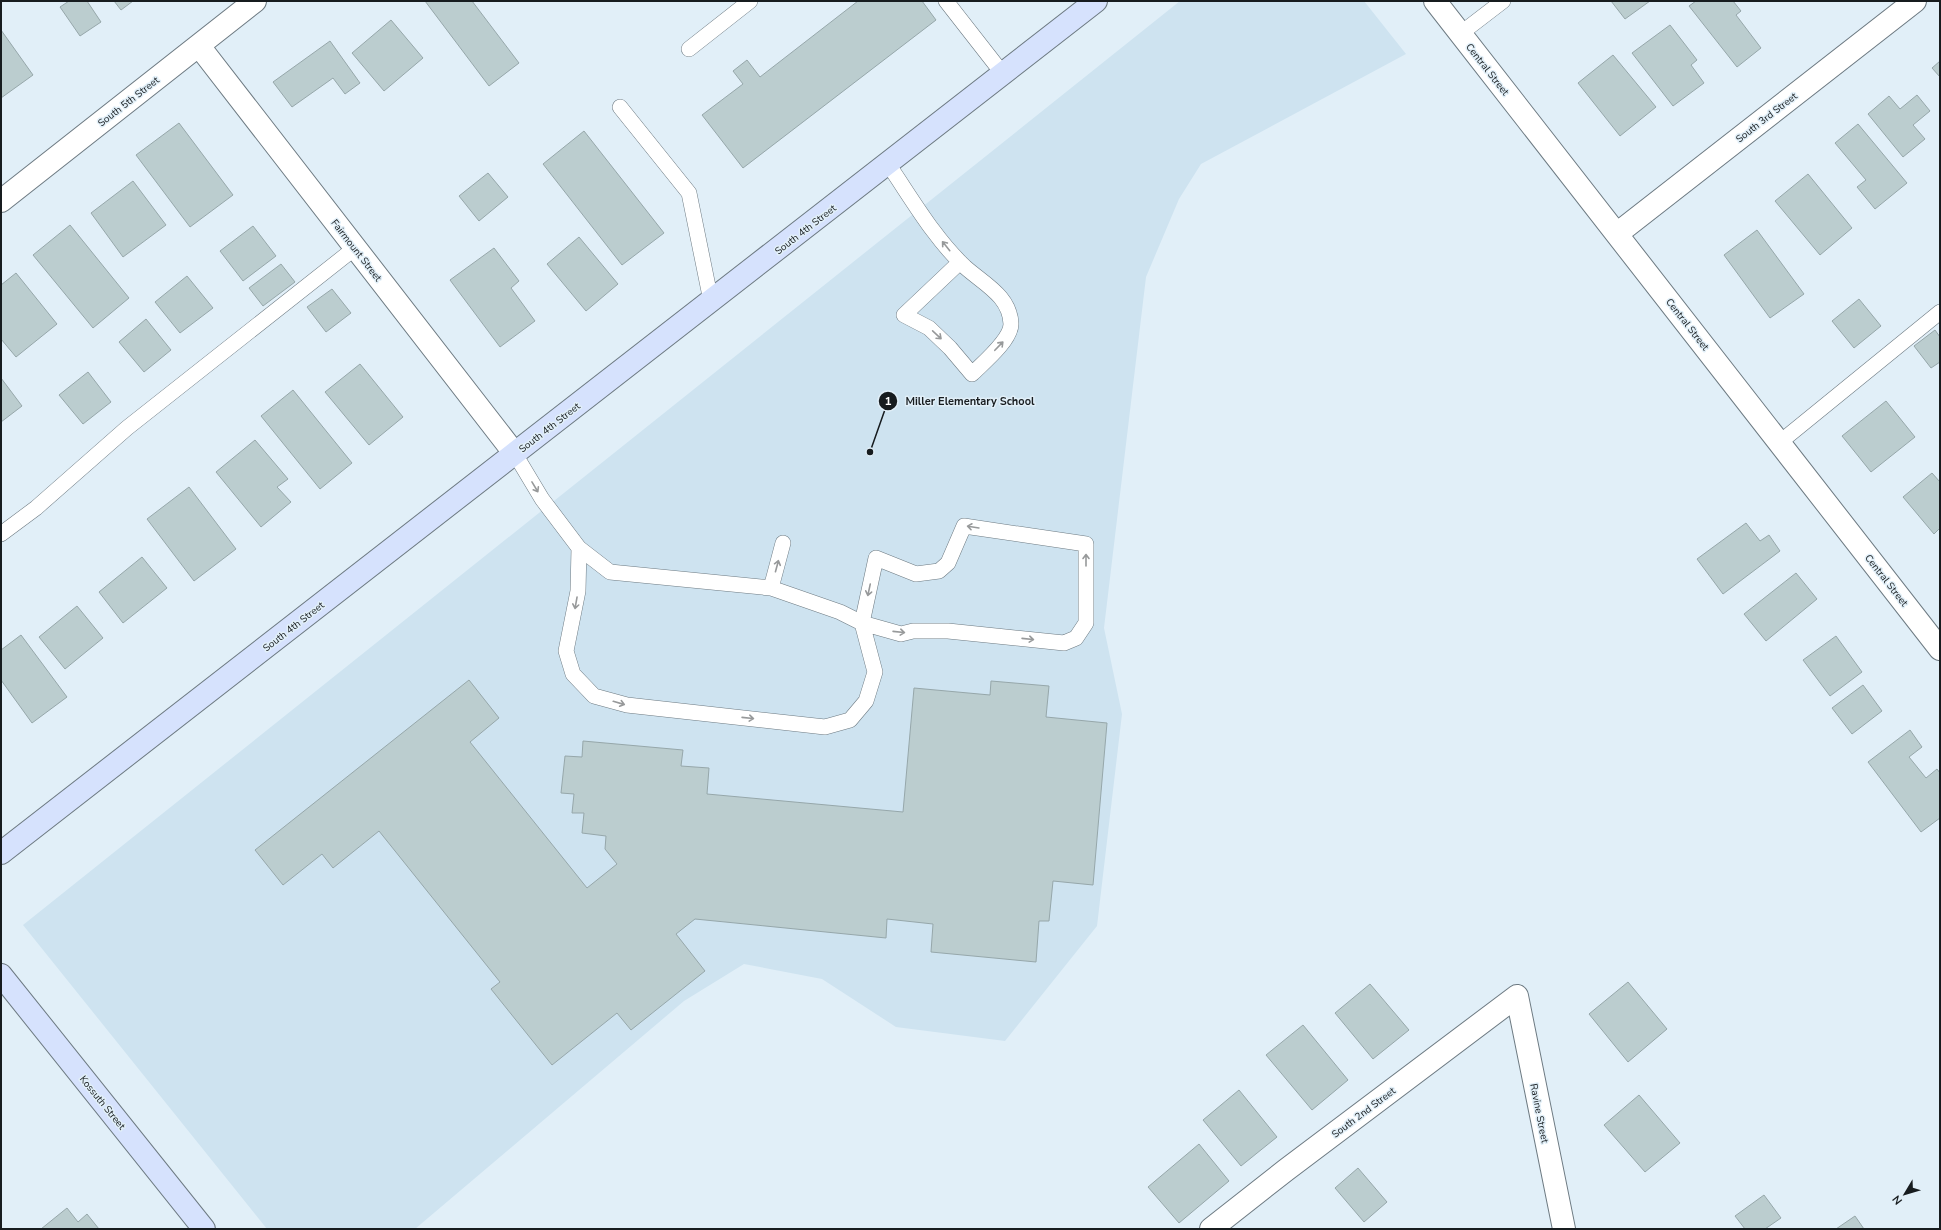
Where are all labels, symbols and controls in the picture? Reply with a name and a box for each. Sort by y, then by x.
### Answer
street label: Central Street [1462,41,1512,99]
street label: South 5th Street [95,73,163,130]
street label: South 3rd Street [1733,89,1801,146]
street label: South 4th Street [772,201,840,258]
street label: Fairmount Street [328,217,385,285]
one-way arrow [942,241,950,252]
street label: Central Street [1662,296,1712,354]
one-way arrow [932,330,942,340]
one-way arrow [994,341,1004,351]
callout: Miller Elementary School [878,389,1043,412]
text: 1 [884,393,892,409]
text: Miller Elementary School [906,394,1035,409]
street label: South 4th Street [516,399,584,456]
one-way arrow [531,481,539,493]
one-way arrow [967,523,980,531]
street label: Central Street [1861,552,1911,610]
one-way arrow [1082,554,1090,567]
one-way arrow [774,559,781,572]
one-way arrow [864,583,872,596]
one-way arrow [572,596,580,609]
street label: South 4th Street [260,598,328,655]
one-way arrow [893,629,906,636]
one-way arrow [1021,636,1034,643]
one-way arrow [612,700,625,707]
one-way arrow [741,715,754,722]
street label: Kossuth Street [76,1073,129,1133]
street label: Ravine Street [1526,1082,1552,1145]
street label: South 2nd Street [1329,1084,1399,1141]
north arrow [1885,1174,1925,1214]
text: N [1889,1192,1906,1208]

